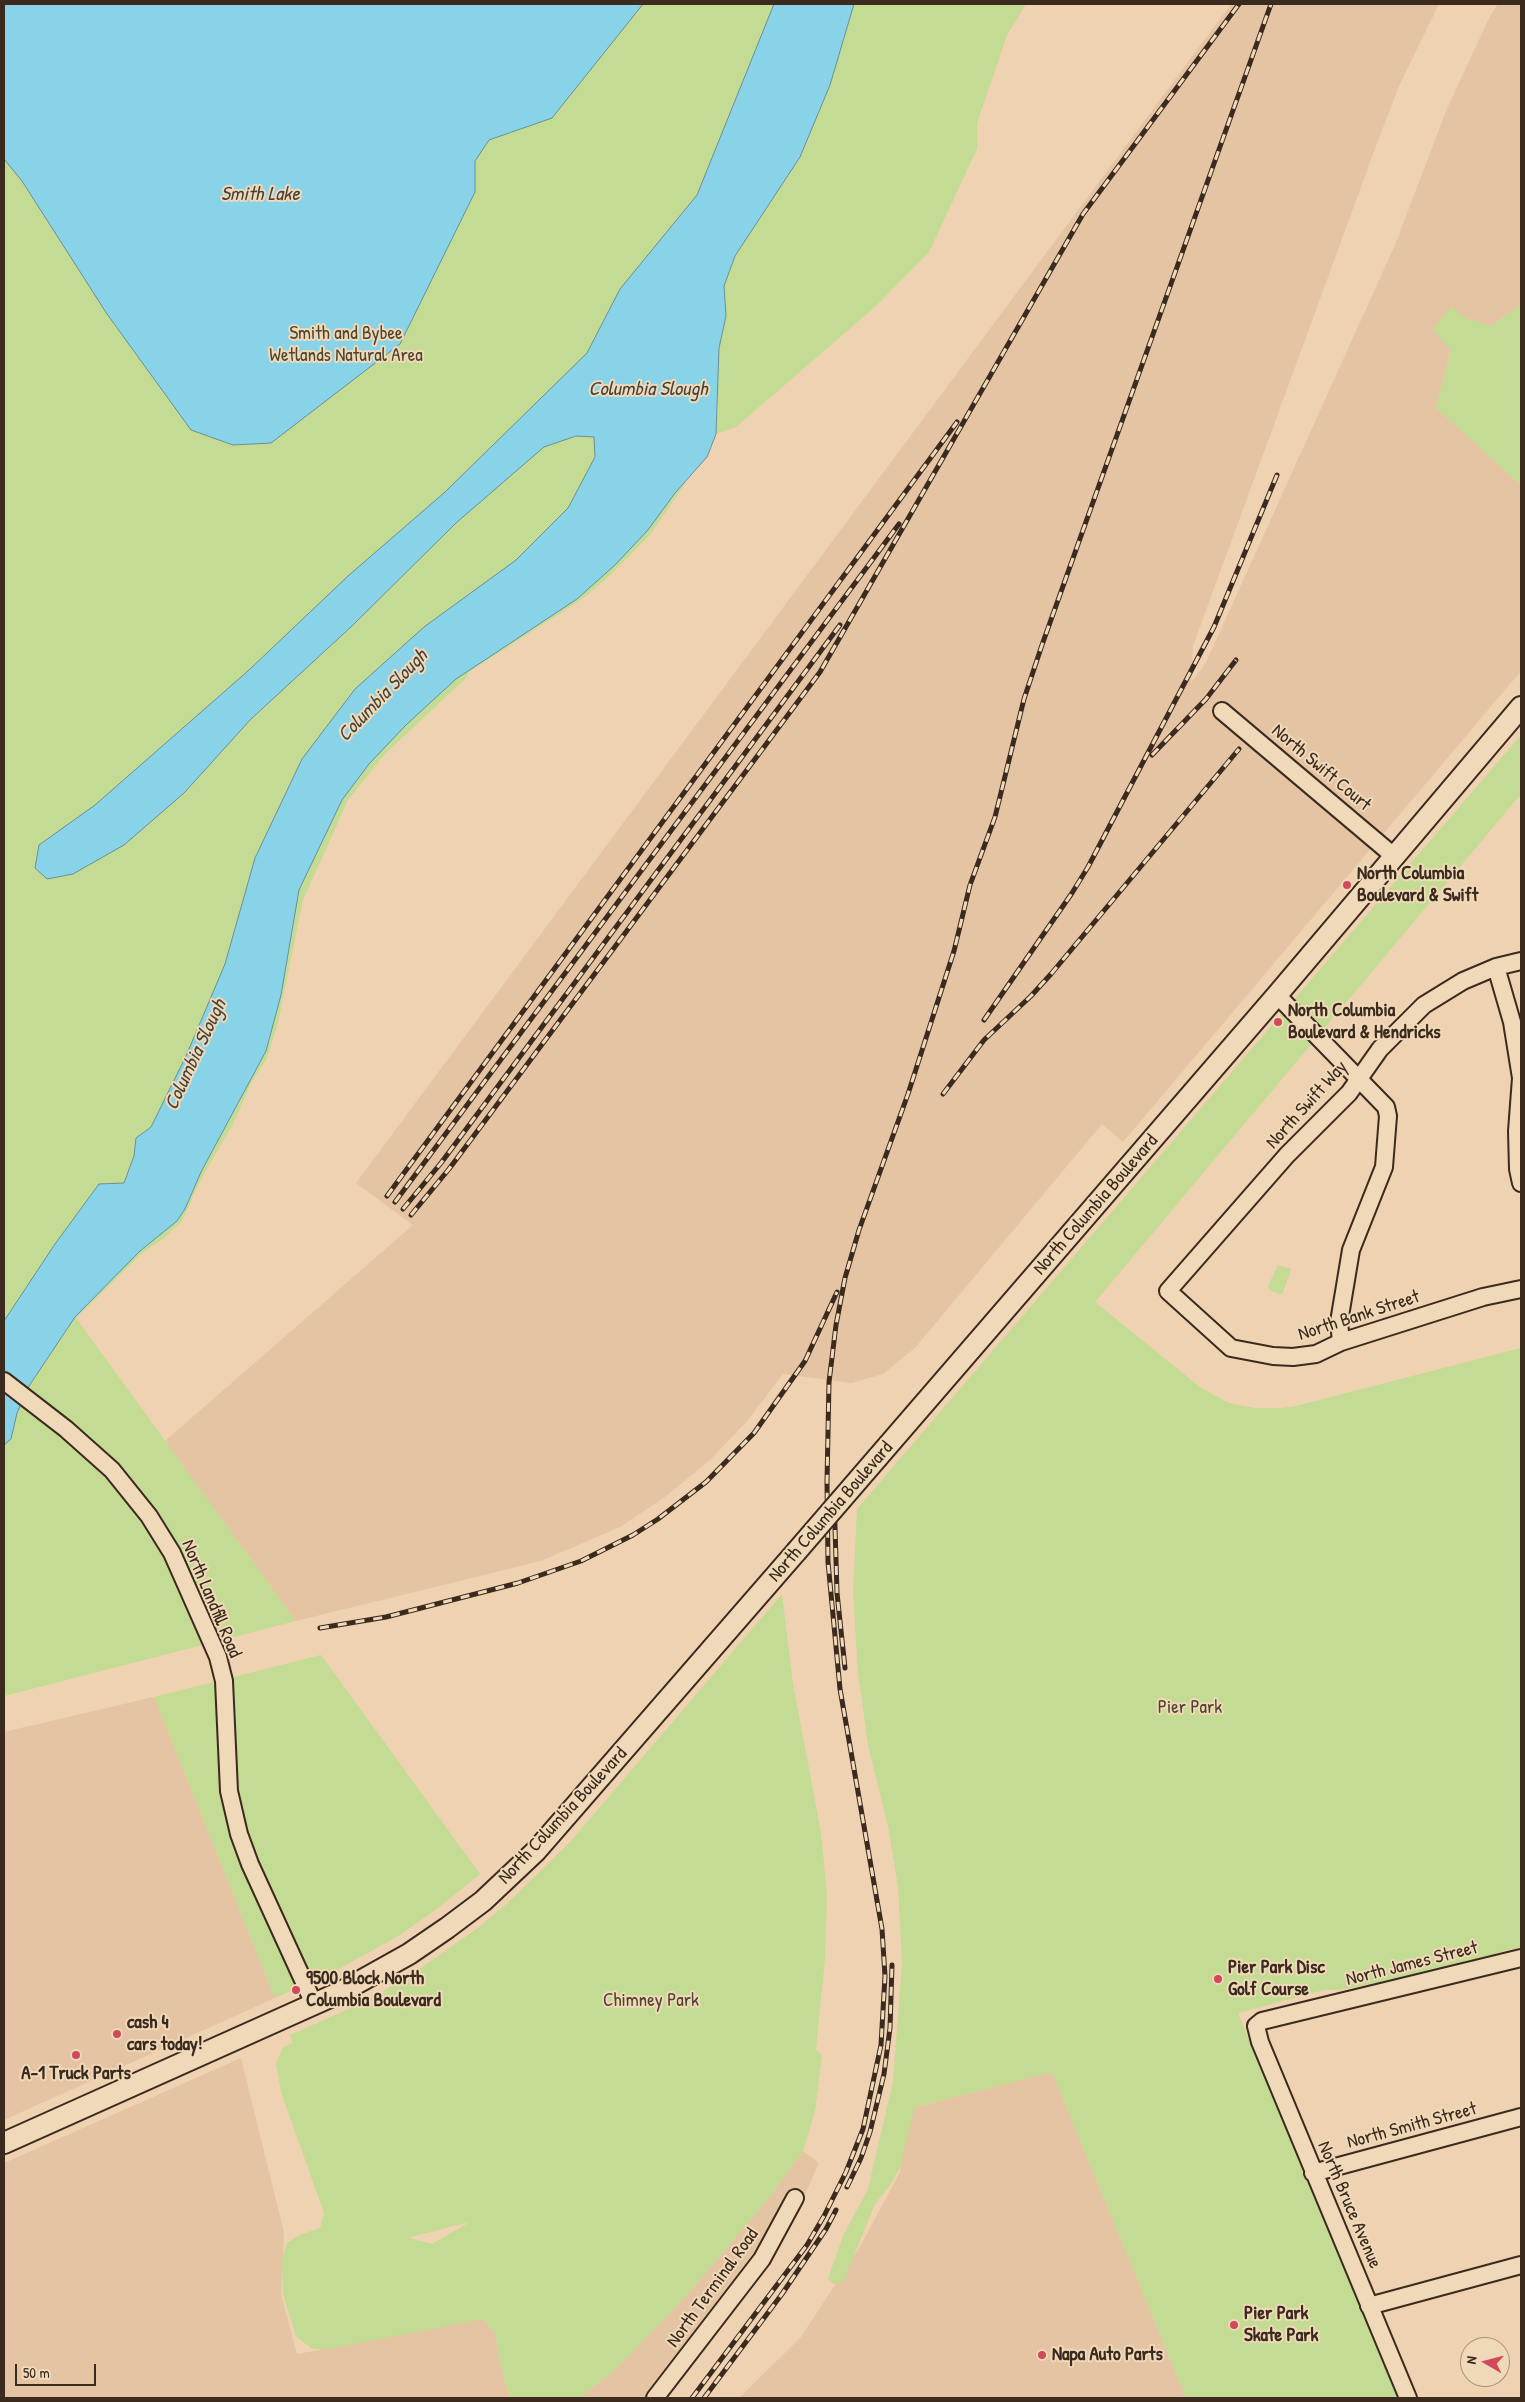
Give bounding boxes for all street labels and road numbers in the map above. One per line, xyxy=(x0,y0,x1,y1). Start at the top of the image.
street label: North Swift Court xyxy=(1267,720,1375,816)
street label: North Swift Way xyxy=(1262,1056,1352,1154)
street label: North Columbia Boulevard xyxy=(1029,1130,1163,1280)
street label: North Bank Street xyxy=(1296,1286,1422,1346)
street label: North Columbia Boulevard xyxy=(764,1437,898,1587)
street label: North Landfill Road xyxy=(176,1537,246,1661)
street label: North Columbia Boulevard xyxy=(494,1743,632,1889)
street label: North James Street xyxy=(1344,1937,1480,1991)
street label: North Smith Street xyxy=(1345,2098,1479,2154)
street label: North Bruce Avenue xyxy=(1312,2138,1386,2272)
street label: North Terminal Road xyxy=(662,2224,764,2352)

